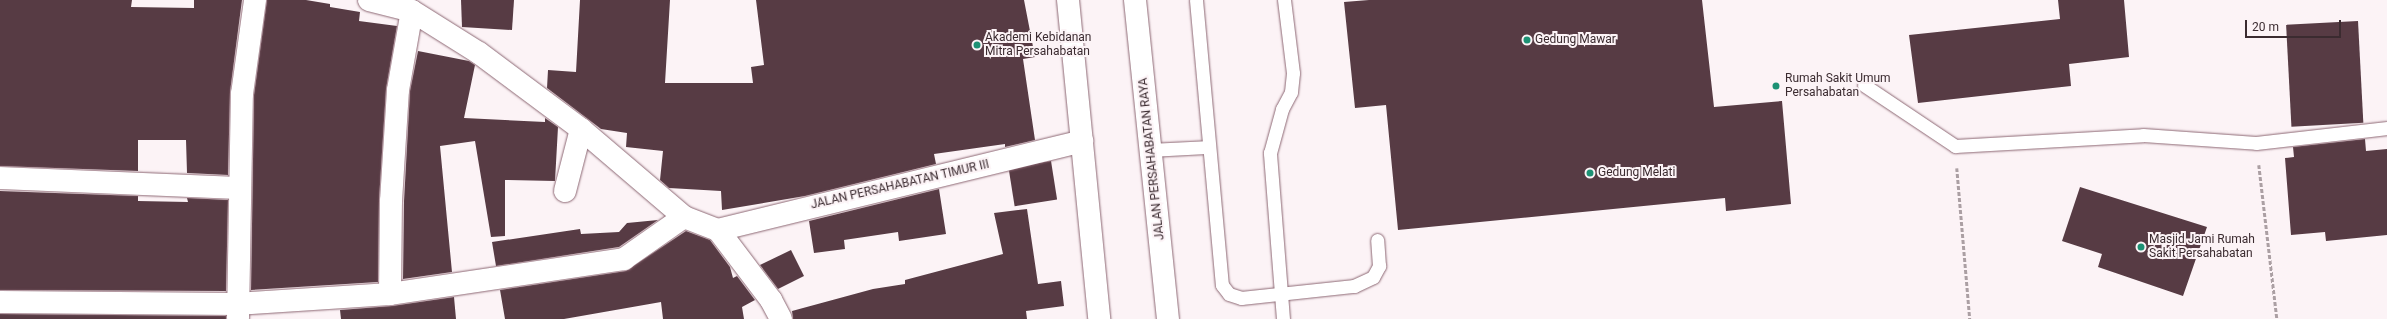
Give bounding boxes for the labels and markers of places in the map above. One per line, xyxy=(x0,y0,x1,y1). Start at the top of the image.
place label: Akademi Kebidanan Mitra Persahabatan xyxy=(985,31,1091,59)
place label: Gedung Mawar xyxy=(1535,33,1616,47)
marker: Gedung Mawar xyxy=(1522,35,1532,45)
marker: Akademi Kebidanan Mitra Persahabatan xyxy=(972,40,982,50)
place label: Rumah Sakit Umum Persahabatan xyxy=(1785,72,1891,100)
marker: Rumah Sakit Umum Persahabatan xyxy=(1770,80,1782,92)
place label: Gedung Melati xyxy=(1598,166,1675,180)
marker: Gedung Melati xyxy=(1585,168,1595,178)
place label: Masjid Jami Rumah Sakit Persahabatan xyxy=(2149,233,2255,261)
marker: Masjid Jami Rumah Sakit Persahabatan xyxy=(2136,242,2146,252)

